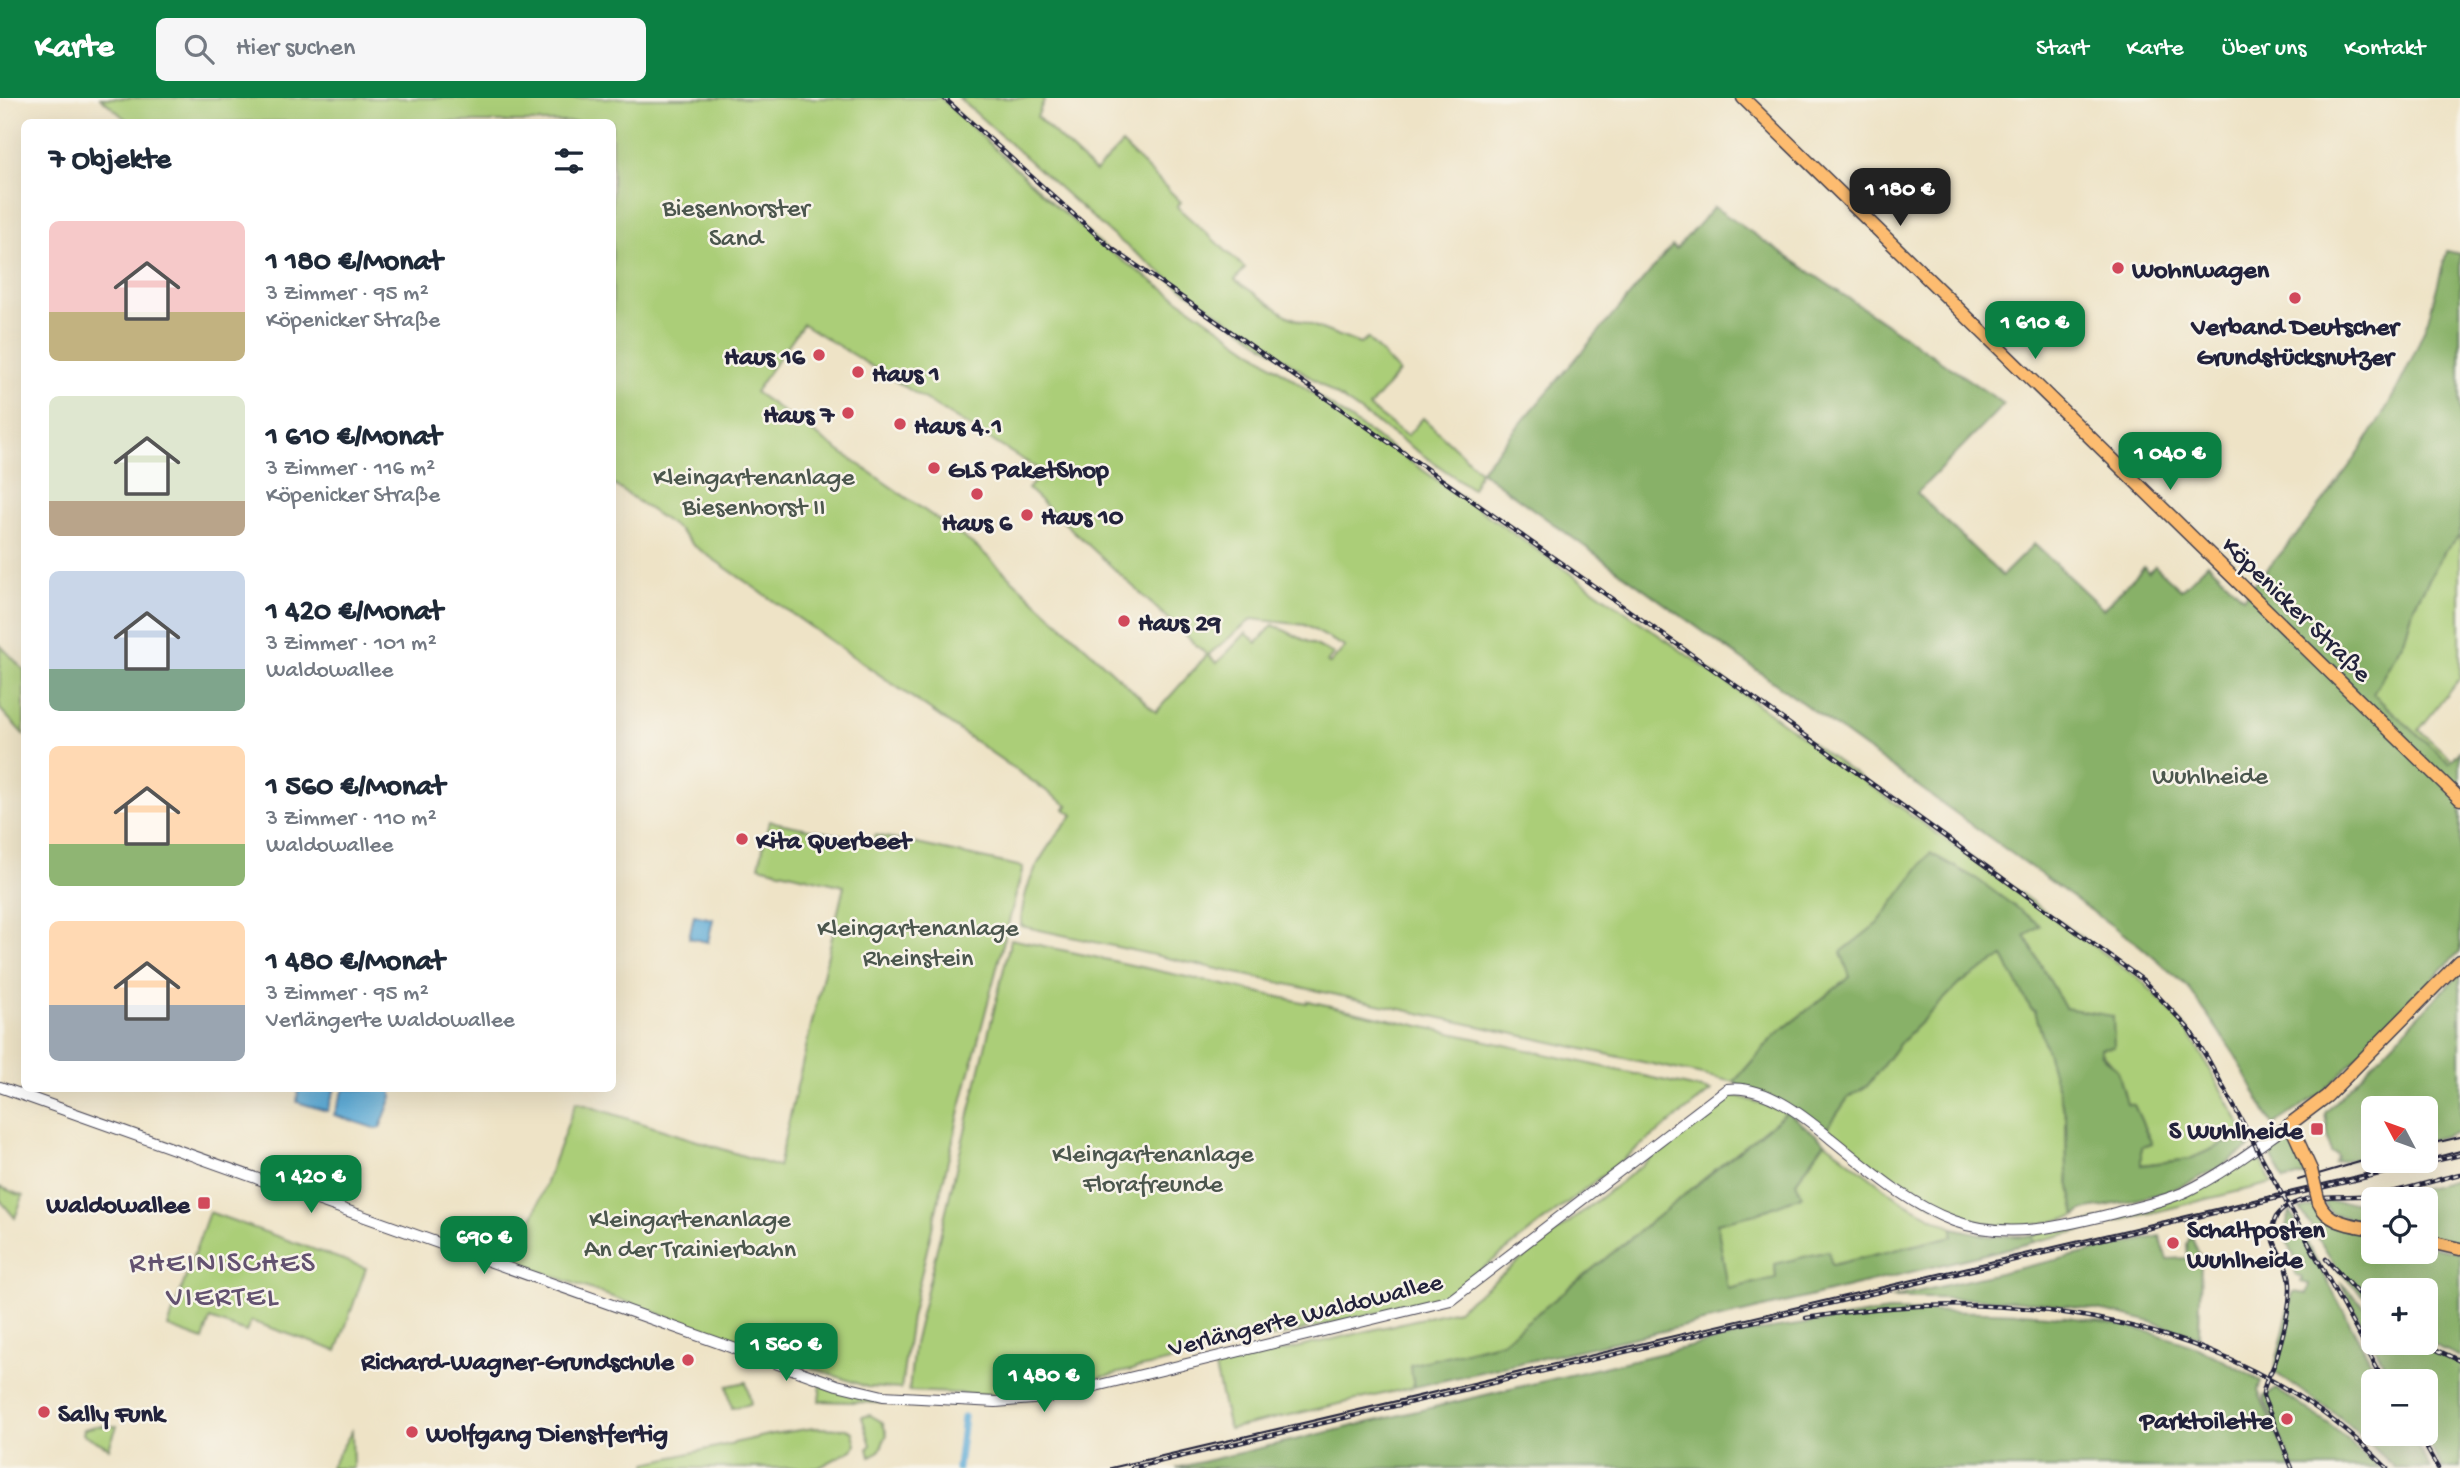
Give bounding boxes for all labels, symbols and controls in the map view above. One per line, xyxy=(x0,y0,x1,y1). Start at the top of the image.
search box xyxy=(156,18,646,81)
text: Karte xyxy=(35,30,114,68)
icon: search xyxy=(180,30,218,68)
text: Hier suchen xyxy=(236,34,355,65)
text: Start xyxy=(2036,35,2088,64)
text: Karte xyxy=(2126,35,2184,64)
text: Über uns xyxy=(2222,35,2306,64)
text: Kontakt xyxy=(2344,35,2425,64)
icon: filters xyxy=(550,142,588,180)
text: 7 Objekte xyxy=(49,144,171,179)
pin: 1 180 € xyxy=(1835,169,1965,228)
text: 1 180 € xyxy=(1866,177,1934,204)
park label: Biesenhorster Sand xyxy=(661,195,812,256)
text: 1 180 €/Monat xyxy=(266,246,443,281)
icon: home xyxy=(105,249,189,333)
place label: Wohnwagen xyxy=(2131,257,2270,288)
marker: Wohnwagen xyxy=(2110,260,2126,276)
text: 3 Zimmer · 95 m² xyxy=(266,281,429,308)
marker: Verband Deutscher Grundstücksnutzer xyxy=(2287,290,2303,306)
pin: 1 610 € xyxy=(1970,302,2100,361)
text: Köpenicker Straße xyxy=(266,308,440,335)
text: 1 610 € xyxy=(2001,310,2069,337)
place label: Verband Deutscher Grundstücksnutzer xyxy=(2190,314,2401,375)
place label: Haus 16 xyxy=(724,344,806,375)
marker: Haus 16 xyxy=(811,347,827,363)
place label: Haus 1 xyxy=(872,361,940,392)
marker: Haus 1 xyxy=(850,364,866,380)
place label: Haus 7 xyxy=(763,402,835,433)
marker: Haus 7 xyxy=(840,405,856,421)
place label: Haus 4.1 xyxy=(914,413,1002,444)
marker: Haus 4.1 xyxy=(892,416,908,432)
text: 1 610 €/Monat xyxy=(266,421,441,456)
icon: home xyxy=(105,424,189,508)
pin: 1 040 € xyxy=(2105,432,2235,492)
text: 1 040 € xyxy=(2135,441,2205,468)
text: 3 Zimmer · 116 m² xyxy=(266,456,435,483)
place label: GLS PaketShop xyxy=(948,457,1109,488)
marker: GLS PaketShop xyxy=(926,460,942,476)
park label: Kleingartenanlage Biesenhorst II xyxy=(653,464,855,525)
text: Köpenicker Straße xyxy=(266,483,440,510)
marker: Haus 6 xyxy=(969,486,985,502)
place label: Haus 10 xyxy=(1041,504,1124,535)
marker: Haus 10 xyxy=(1019,507,1035,523)
place label: Haus 6 xyxy=(942,510,1013,541)
street label: Köpenicker Straße xyxy=(2213,532,2377,691)
text: 1 420 €/Monat xyxy=(266,596,443,631)
icon: home xyxy=(105,599,189,683)
place label: Haus 29 xyxy=(1138,610,1221,641)
marker: Haus 29 xyxy=(1116,613,1132,629)
text: 3 Zimmer · 101 m² xyxy=(266,631,437,658)
text: Waldowallee xyxy=(266,658,393,685)
park label: Wuhlheide xyxy=(2152,763,2268,794)
text: 1 560 €/Monat xyxy=(266,771,445,806)
icon: home xyxy=(105,774,189,858)
text: 3 Zimmer · 110 m² xyxy=(266,806,437,833)
place label: Kita Querbeet xyxy=(755,828,913,859)
marker: Kita Querbeet xyxy=(734,831,750,847)
text: Waldowallee xyxy=(266,833,393,860)
park label: Kleingartenanlage Rheinstein xyxy=(817,915,1019,976)
text: 1 480 €/Monat xyxy=(266,946,445,981)
icon: home xyxy=(105,949,189,1033)
text: 3 Zimmer · 95 m² xyxy=(266,981,429,1008)
text: Verlängerte Waldowallee xyxy=(266,1008,515,1035)
north arrow xyxy=(2361,1096,2438,1172)
map controls xyxy=(2361,1096,2438,1446)
place label: S Wuhlheide xyxy=(2169,1118,2305,1149)
marker: S Wuhlheide xyxy=(2309,1121,2325,1137)
park label: Kleingartenanlage Florafreunde xyxy=(1052,1141,1254,1202)
pin: 1 420 € xyxy=(246,1156,376,1215)
text: 1 420 € xyxy=(276,1164,346,1191)
button: locate xyxy=(2361,1187,2438,1264)
place label: Waldowallee xyxy=(45,1192,192,1223)
marker: Waldowallee xyxy=(196,1195,212,1211)
park label: Kleingartenanlage An der Trainierbahn xyxy=(584,1206,797,1267)
pin: 690 € xyxy=(435,1216,533,1276)
place label: Schaltposten Wuhlheide xyxy=(2186,1217,2326,1278)
text: 690 € xyxy=(456,1225,512,1252)
marker: Schaltposten Wuhlheide xyxy=(2165,1235,2181,1251)
district label: RHEINISCHES VIERTEL xyxy=(129,1248,317,1317)
street label: Verlängerte Waldowallee xyxy=(1165,1268,1447,1367)
button: + xyxy=(2361,1278,2438,1355)
pin: 1 560 € xyxy=(721,1324,851,1383)
text: 1 560 € xyxy=(751,1332,821,1359)
place label: Richard-Wagner-Grundschule xyxy=(360,1349,676,1380)
marker: Richard-Wagner-Grundschule xyxy=(680,1352,696,1368)
pin: 1 480 € xyxy=(979,1354,1109,1414)
text: 1 480 € xyxy=(1009,1363,1079,1390)
button: − xyxy=(2361,1369,2438,1446)
place label: Sally Funk xyxy=(58,1401,168,1432)
marker: Sally Funk xyxy=(36,1404,52,1420)
place label: Parktoilette xyxy=(2138,1408,2275,1439)
marker: Parktoilette xyxy=(2279,1411,2295,1427)
place label: Wolfgang Dienstfertig xyxy=(425,1421,668,1452)
marker: Wolfgang Dienstfertig xyxy=(404,1424,420,1440)

